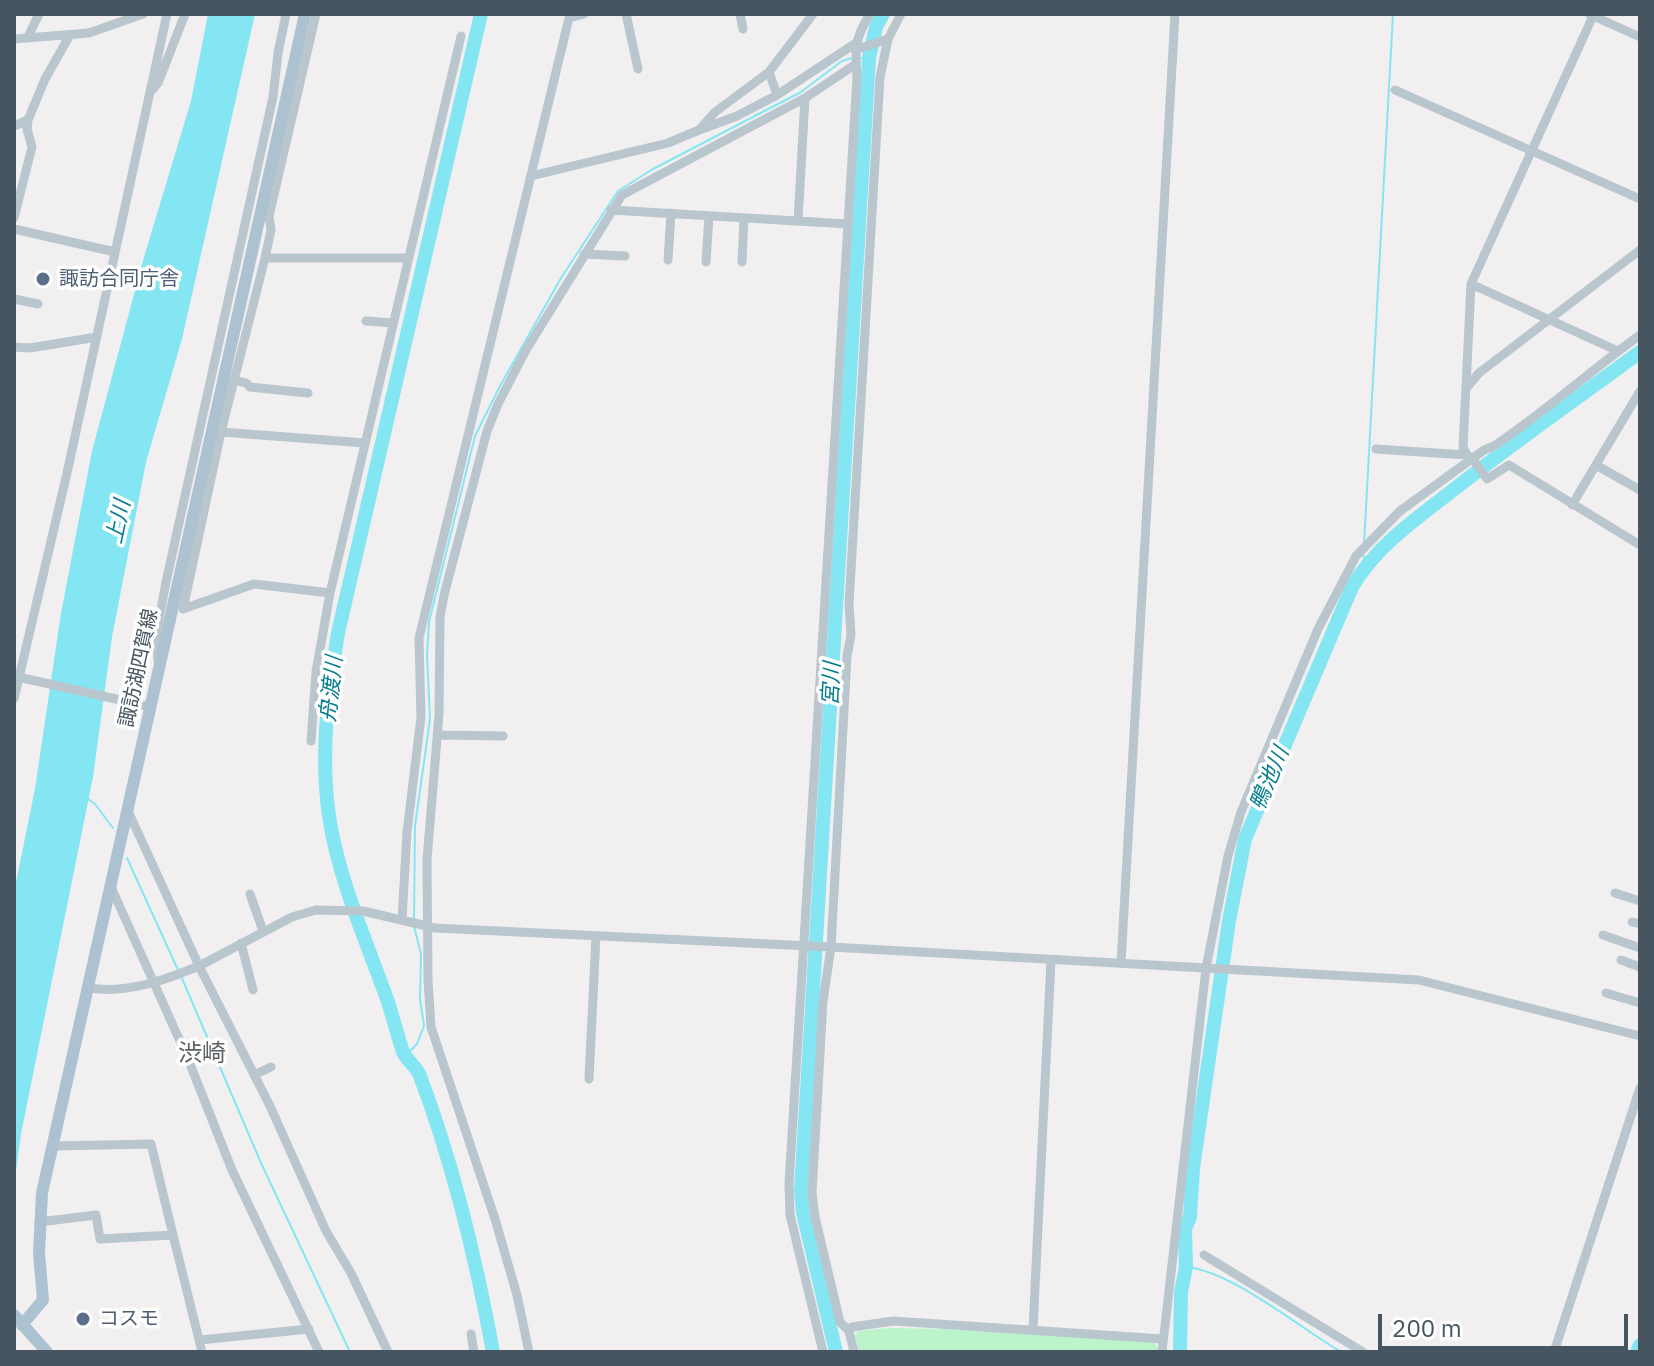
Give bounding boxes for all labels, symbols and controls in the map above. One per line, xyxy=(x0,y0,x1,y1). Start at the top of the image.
place label: 諏訪合同庁舎 xyxy=(59,267,179,291)
marker: 諏訪合同庁舎 xyxy=(34,270,52,288)
water label: 上川 xyxy=(102,498,136,546)
street label: 諏訪湖四賀線 xyxy=(115,607,163,729)
water label: 舟渡川 xyxy=(315,655,349,723)
water label: 宮川 xyxy=(818,661,846,707)
water label: 鴨池川 xyxy=(1245,743,1295,815)
district label: 渋崎 xyxy=(178,1040,226,1068)
scale bar xyxy=(1382,1298,1632,1348)
place label: コスモ xyxy=(99,1307,159,1331)
marker: コスモ xyxy=(74,1310,92,1328)
text: 200 m xyxy=(1392,1312,1462,1344)

